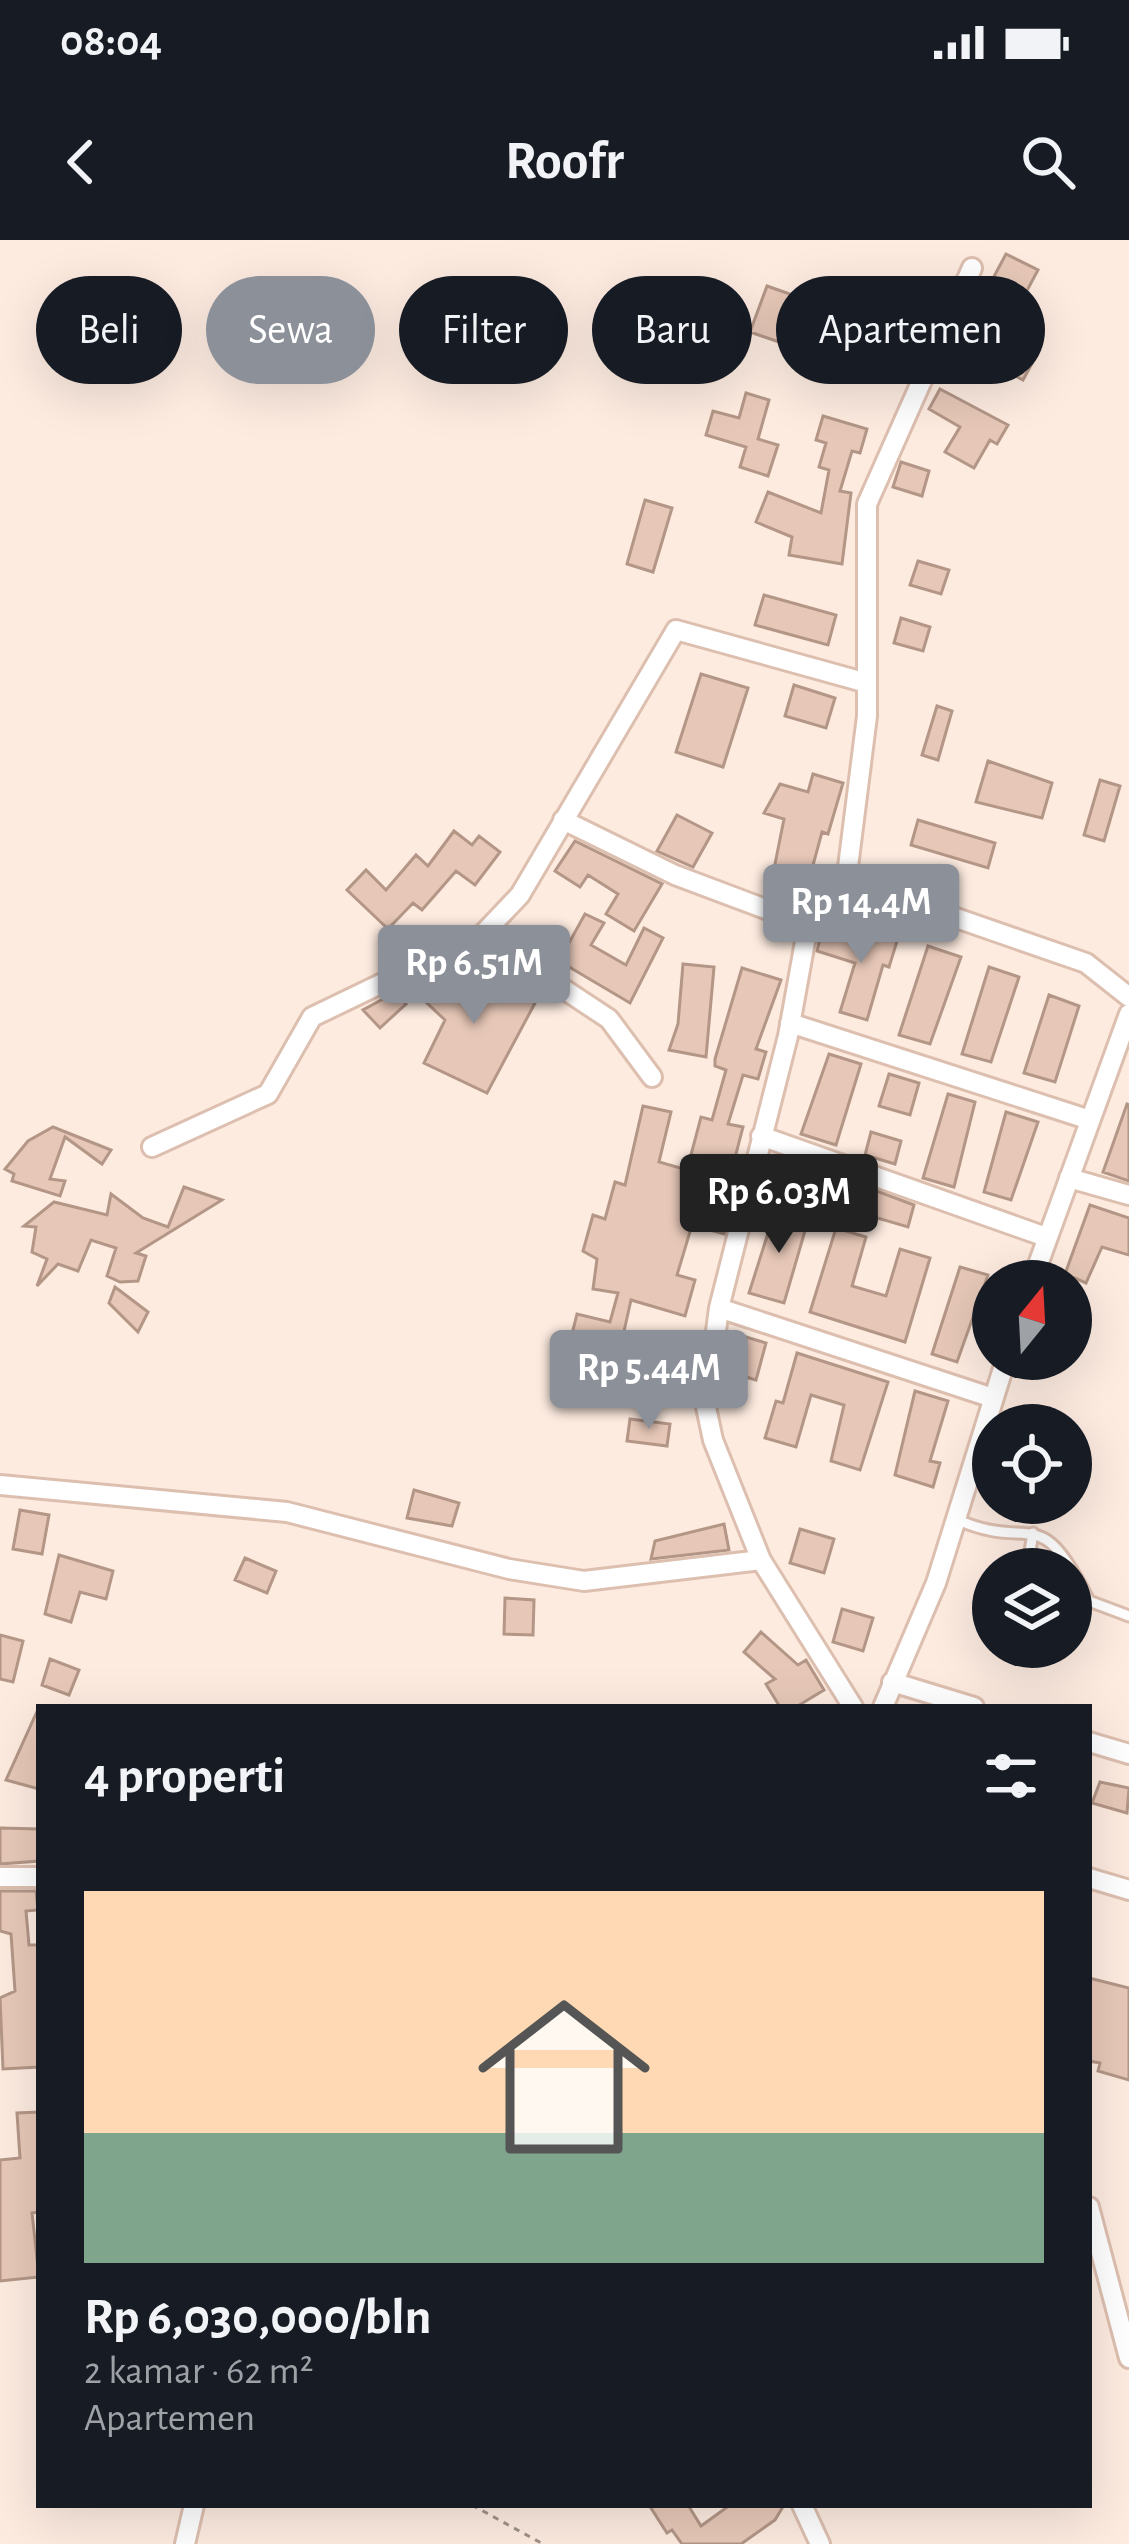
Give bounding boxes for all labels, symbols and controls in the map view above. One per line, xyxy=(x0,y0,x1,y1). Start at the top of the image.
text: 08:04 xyxy=(60,19,162,64)
icon: back xyxy=(48,129,114,195)
icon: search xyxy=(1015,129,1081,195)
text: Roofr xyxy=(505,135,624,189)
chip: Beli xyxy=(36,276,182,384)
chip: Sewa xyxy=(206,276,375,384)
chip: Filter xyxy=(399,276,568,384)
chip: Baru xyxy=(592,276,752,384)
chip: Apartemen xyxy=(776,276,1045,384)
pin: Rp 14.4M xyxy=(737,864,985,966)
text: Rp 14.4M xyxy=(790,883,932,922)
pin: Rp 6.51M xyxy=(350,925,598,1027)
text: Rp 6.51M xyxy=(405,944,543,983)
pin: Rp 6.03M xyxy=(655,1154,903,1256)
text: Rp 6.03M xyxy=(707,1173,851,1212)
north arrow xyxy=(972,1260,1092,1380)
map controls xyxy=(972,1260,1092,1668)
pin: Rp 5.44M xyxy=(525,1330,773,1432)
text: Rp 5.44M xyxy=(577,1349,721,1388)
button: locate xyxy=(972,1404,1092,1524)
button: layers xyxy=(972,1548,1092,1668)
icon: filters xyxy=(978,1743,1044,1809)
text: 4 properti xyxy=(84,1751,285,1802)
icon: home xyxy=(456,1969,672,2185)
text: Rp 6,030,000/bln xyxy=(84,2292,432,2343)
text: 2 kamar · 62 m² xyxy=(84,2352,313,2391)
text: Apartemen xyxy=(84,2399,255,2438)

